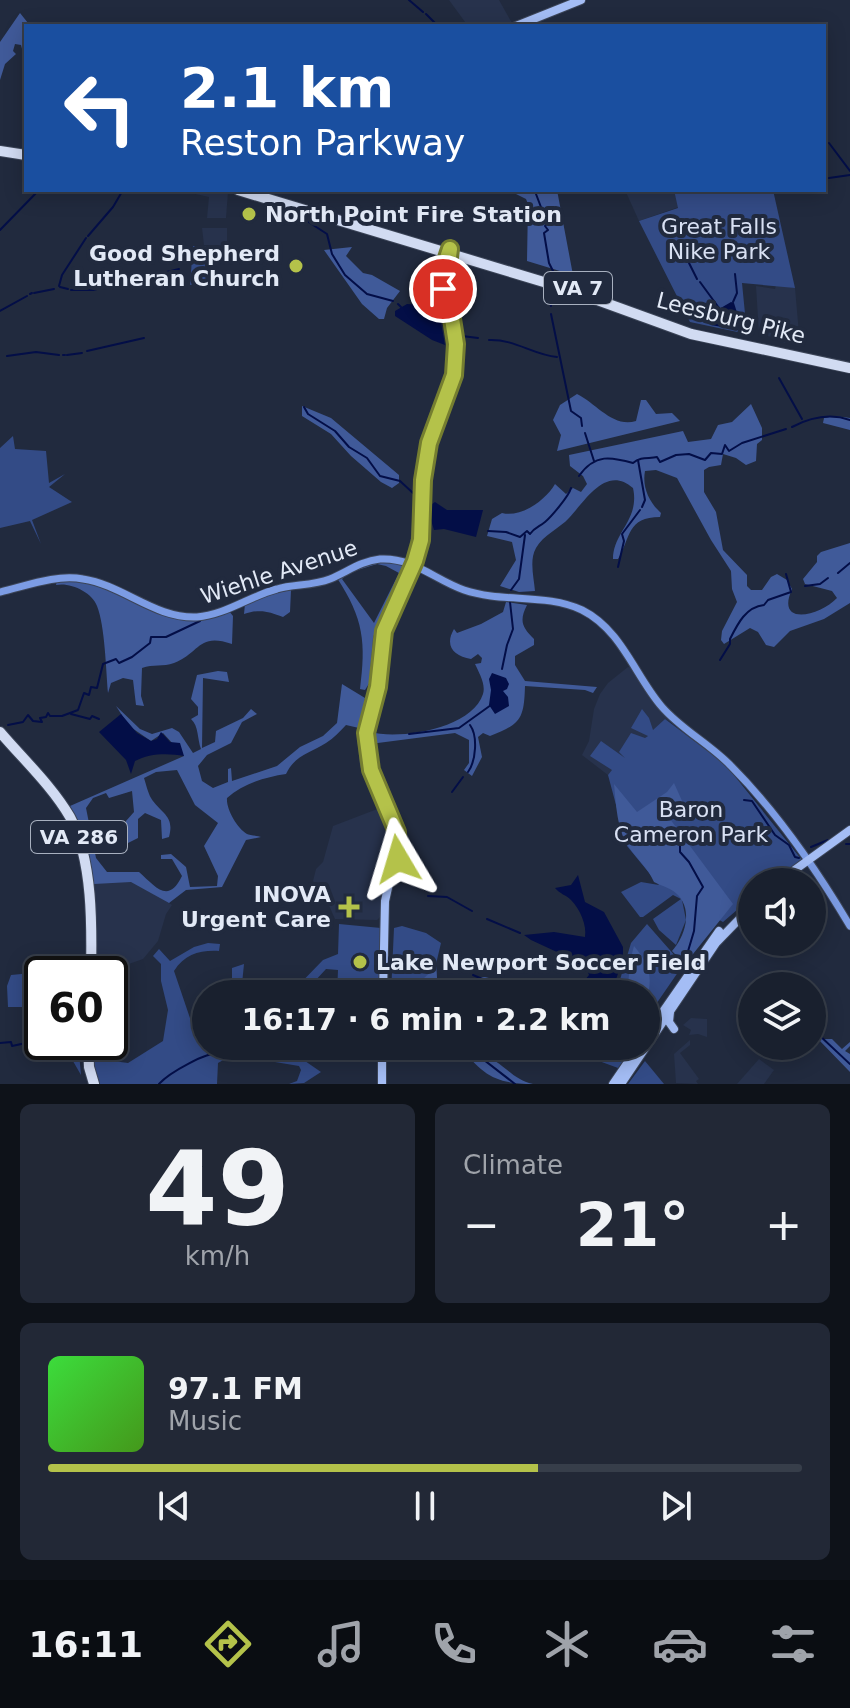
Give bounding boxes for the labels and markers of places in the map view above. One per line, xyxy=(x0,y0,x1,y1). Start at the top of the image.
place label: North Point Fire Station xyxy=(265,202,562,227)
marker: North Point Fire Station xyxy=(240,205,258,223)
place label: Good Shepherd Lutheran Church xyxy=(73,241,280,291)
pin xyxy=(409,255,477,323)
marker: Good Shepherd Lutheran Church xyxy=(287,257,305,275)
place label: INOVA Urgent Care xyxy=(181,882,331,932)
marker: INOVA Urgent Care xyxy=(338,896,360,918)
place label: Lake Newport Soccer Field xyxy=(376,950,706,975)
marker: Lake Newport Soccer Field xyxy=(351,953,369,971)

